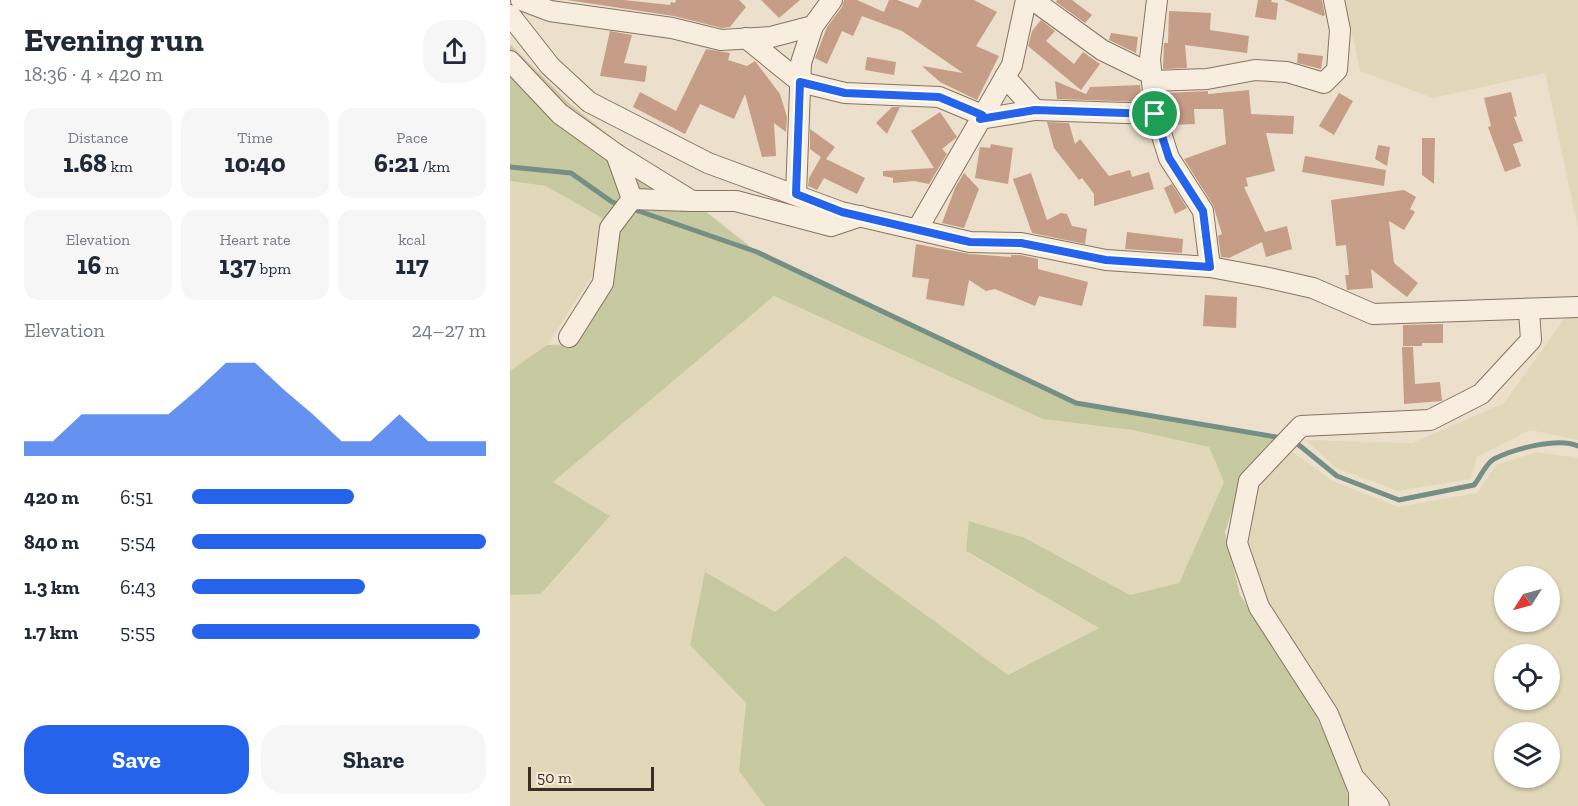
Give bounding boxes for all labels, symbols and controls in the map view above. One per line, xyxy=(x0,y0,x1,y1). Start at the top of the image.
text: Evening run xyxy=(24,20,204,59)
button: share xyxy=(423,20,486,83)
text: 18:36 · 4 × 420 m xyxy=(24,62,163,86)
pin xyxy=(1129,88,1180,139)
icon: arrive xyxy=(1138,97,1171,130)
text: Distance xyxy=(68,128,128,147)
text: Time xyxy=(237,128,273,147)
text: Pace xyxy=(396,128,428,147)
text: 1.68 xyxy=(63,147,107,179)
text: 10:40 xyxy=(224,147,286,179)
text: 6:21 xyxy=(374,147,419,179)
text: km xyxy=(107,157,133,176)
text: /km xyxy=(419,157,450,176)
text: Elevation xyxy=(66,230,130,249)
text: Heart rate xyxy=(219,230,291,249)
text: kcal xyxy=(398,230,426,249)
text: 16 xyxy=(77,249,102,281)
text: 137 xyxy=(219,249,256,281)
text: 117 xyxy=(395,249,429,281)
text: m xyxy=(102,259,119,278)
text: bpm xyxy=(256,259,291,278)
text: Elevation xyxy=(24,318,105,342)
text: 24–27 m xyxy=(411,318,486,342)
text: 420 m xyxy=(24,485,79,509)
text: 6:51 xyxy=(120,485,153,509)
text: 840 m xyxy=(24,530,79,554)
text: 5:54 xyxy=(120,530,156,554)
north arrow xyxy=(1494,566,1560,632)
map controls xyxy=(1494,566,1560,788)
text: 1.3 km xyxy=(24,575,80,599)
text: 6:43 xyxy=(120,575,156,599)
text: 1.7 km xyxy=(24,620,78,644)
text: 5:55 xyxy=(120,620,155,644)
button: locate xyxy=(1494,644,1560,710)
button: layers xyxy=(1494,722,1560,788)
button: Save xyxy=(24,725,249,794)
button: Share xyxy=(261,725,486,794)
scale bar xyxy=(528,764,654,792)
text: 50 m xyxy=(537,768,572,787)

